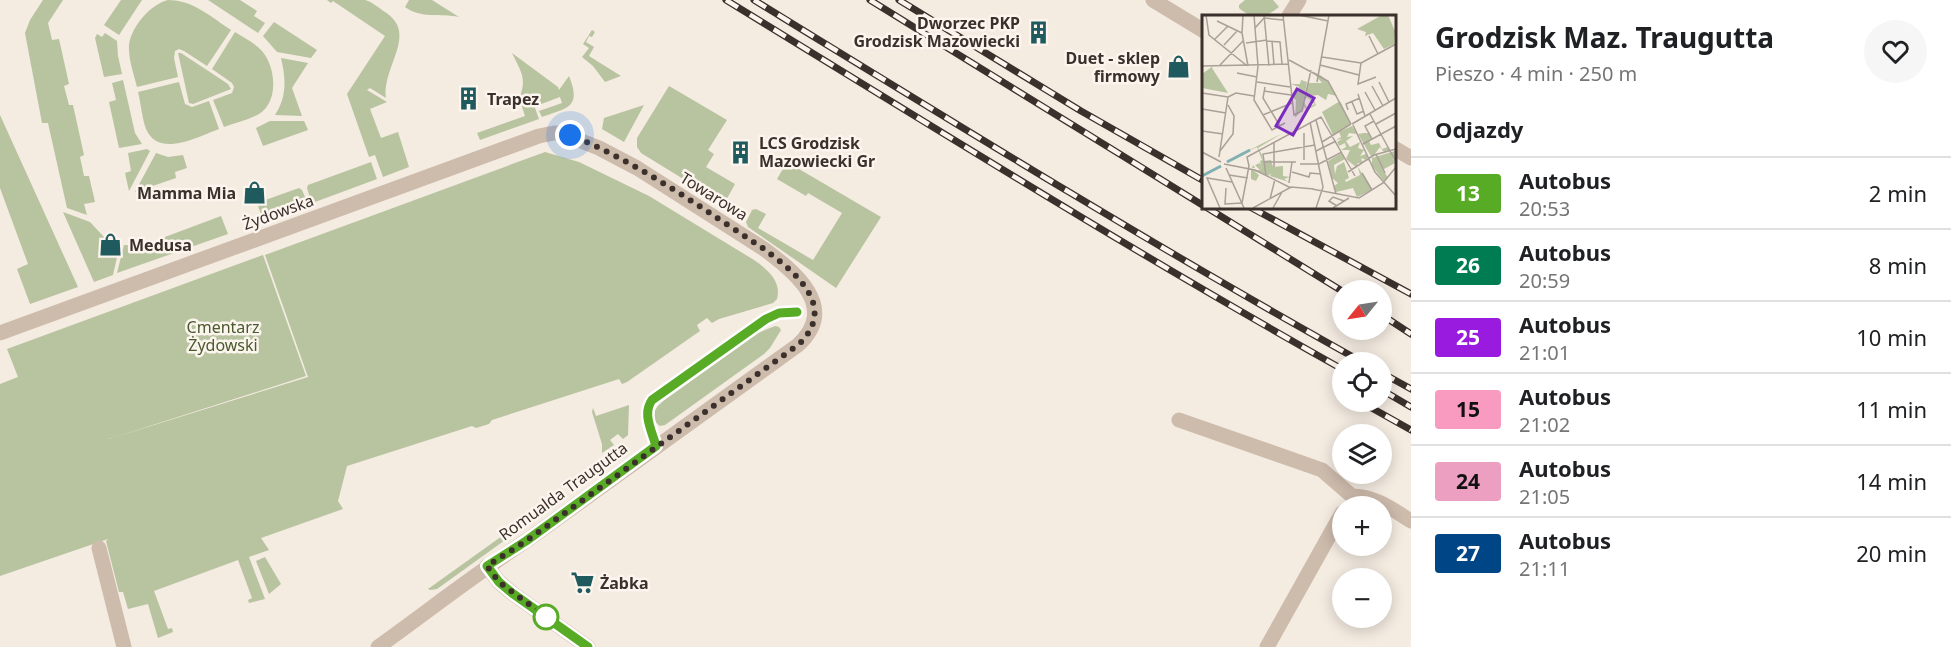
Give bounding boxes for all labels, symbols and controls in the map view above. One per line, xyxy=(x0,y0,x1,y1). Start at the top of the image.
place label: Dworzec PKP Grodzisk Mazowiecki xyxy=(853,12,1020,52)
inset map xyxy=(1202,15,1396,208)
text: Grodzisk Maz. Traugutta xyxy=(1435,18,1774,56)
building icon: Dworzec PKP Grodzisk Mazowiecki xyxy=(1025,19,1051,45)
button: heart xyxy=(1864,20,1927,83)
place label: Duet - sklep firmowy xyxy=(1066,47,1161,87)
shop icon: Duet - sklep firmowy xyxy=(1165,54,1191,80)
text: Pieszo · 4 min · 250 m xyxy=(1435,60,1637,87)
building icon: Trapez xyxy=(456,86,482,112)
place label: Trapez xyxy=(487,88,539,110)
text: Odjazdy xyxy=(1435,114,1523,144)
your location xyxy=(555,120,585,150)
place label: LCS Grodzisk Mazowiecki Gr xyxy=(759,132,875,172)
building icon: LCS Grodzisk Mazowiecki Gr xyxy=(728,139,754,165)
text: Autobus xyxy=(1519,165,1611,195)
street label: Towarowa xyxy=(676,167,752,225)
text: 2 min xyxy=(1869,178,1927,208)
text: 13 xyxy=(1456,179,1480,207)
shop icon: Mamma Mia xyxy=(241,180,267,206)
place label: Mamma Mia xyxy=(137,182,236,204)
street label: Żydowska xyxy=(239,189,317,235)
text: 20:53 xyxy=(1519,195,1570,222)
shop icon: Medusa xyxy=(98,232,124,258)
place label: Medusa xyxy=(129,234,192,256)
text: Autobus xyxy=(1519,237,1611,267)
text: 8 min xyxy=(1869,250,1927,280)
text: 26 xyxy=(1456,251,1480,279)
text: 20:59 xyxy=(1519,267,1570,294)
north arrow xyxy=(1332,280,1392,340)
map controls xyxy=(1332,280,1392,628)
text: Autobus xyxy=(1519,309,1611,339)
park label: Cmentarz Żydowski xyxy=(187,316,259,356)
text: 10 min xyxy=(1856,322,1927,352)
text: 25 xyxy=(1456,323,1480,351)
text: 21:01 xyxy=(1519,339,1570,366)
button: locate xyxy=(1332,352,1392,412)
text: Autobus xyxy=(1519,381,1611,411)
text: 11 min xyxy=(1856,394,1927,424)
text: 15 xyxy=(1456,395,1480,423)
text: 21:02 xyxy=(1519,411,1570,438)
button: layers xyxy=(1332,424,1392,484)
street label: Romualda Traugutta xyxy=(494,437,632,545)
text: Autobus xyxy=(1519,453,1611,483)
text: 14 min xyxy=(1856,466,1927,496)
text: 24 xyxy=(1456,467,1480,495)
text: 21:05 xyxy=(1519,483,1570,510)
button: + xyxy=(1332,496,1392,556)
text: Autobus xyxy=(1519,525,1611,555)
text: 20 min xyxy=(1856,538,1927,568)
text: 27 xyxy=(1456,539,1480,567)
text: 21:11 xyxy=(1519,555,1570,582)
button: − xyxy=(1332,568,1392,628)
supermarket icon: Żabka xyxy=(569,570,595,596)
place label: Żabka xyxy=(600,572,648,594)
unlabelled marker xyxy=(533,604,559,630)

